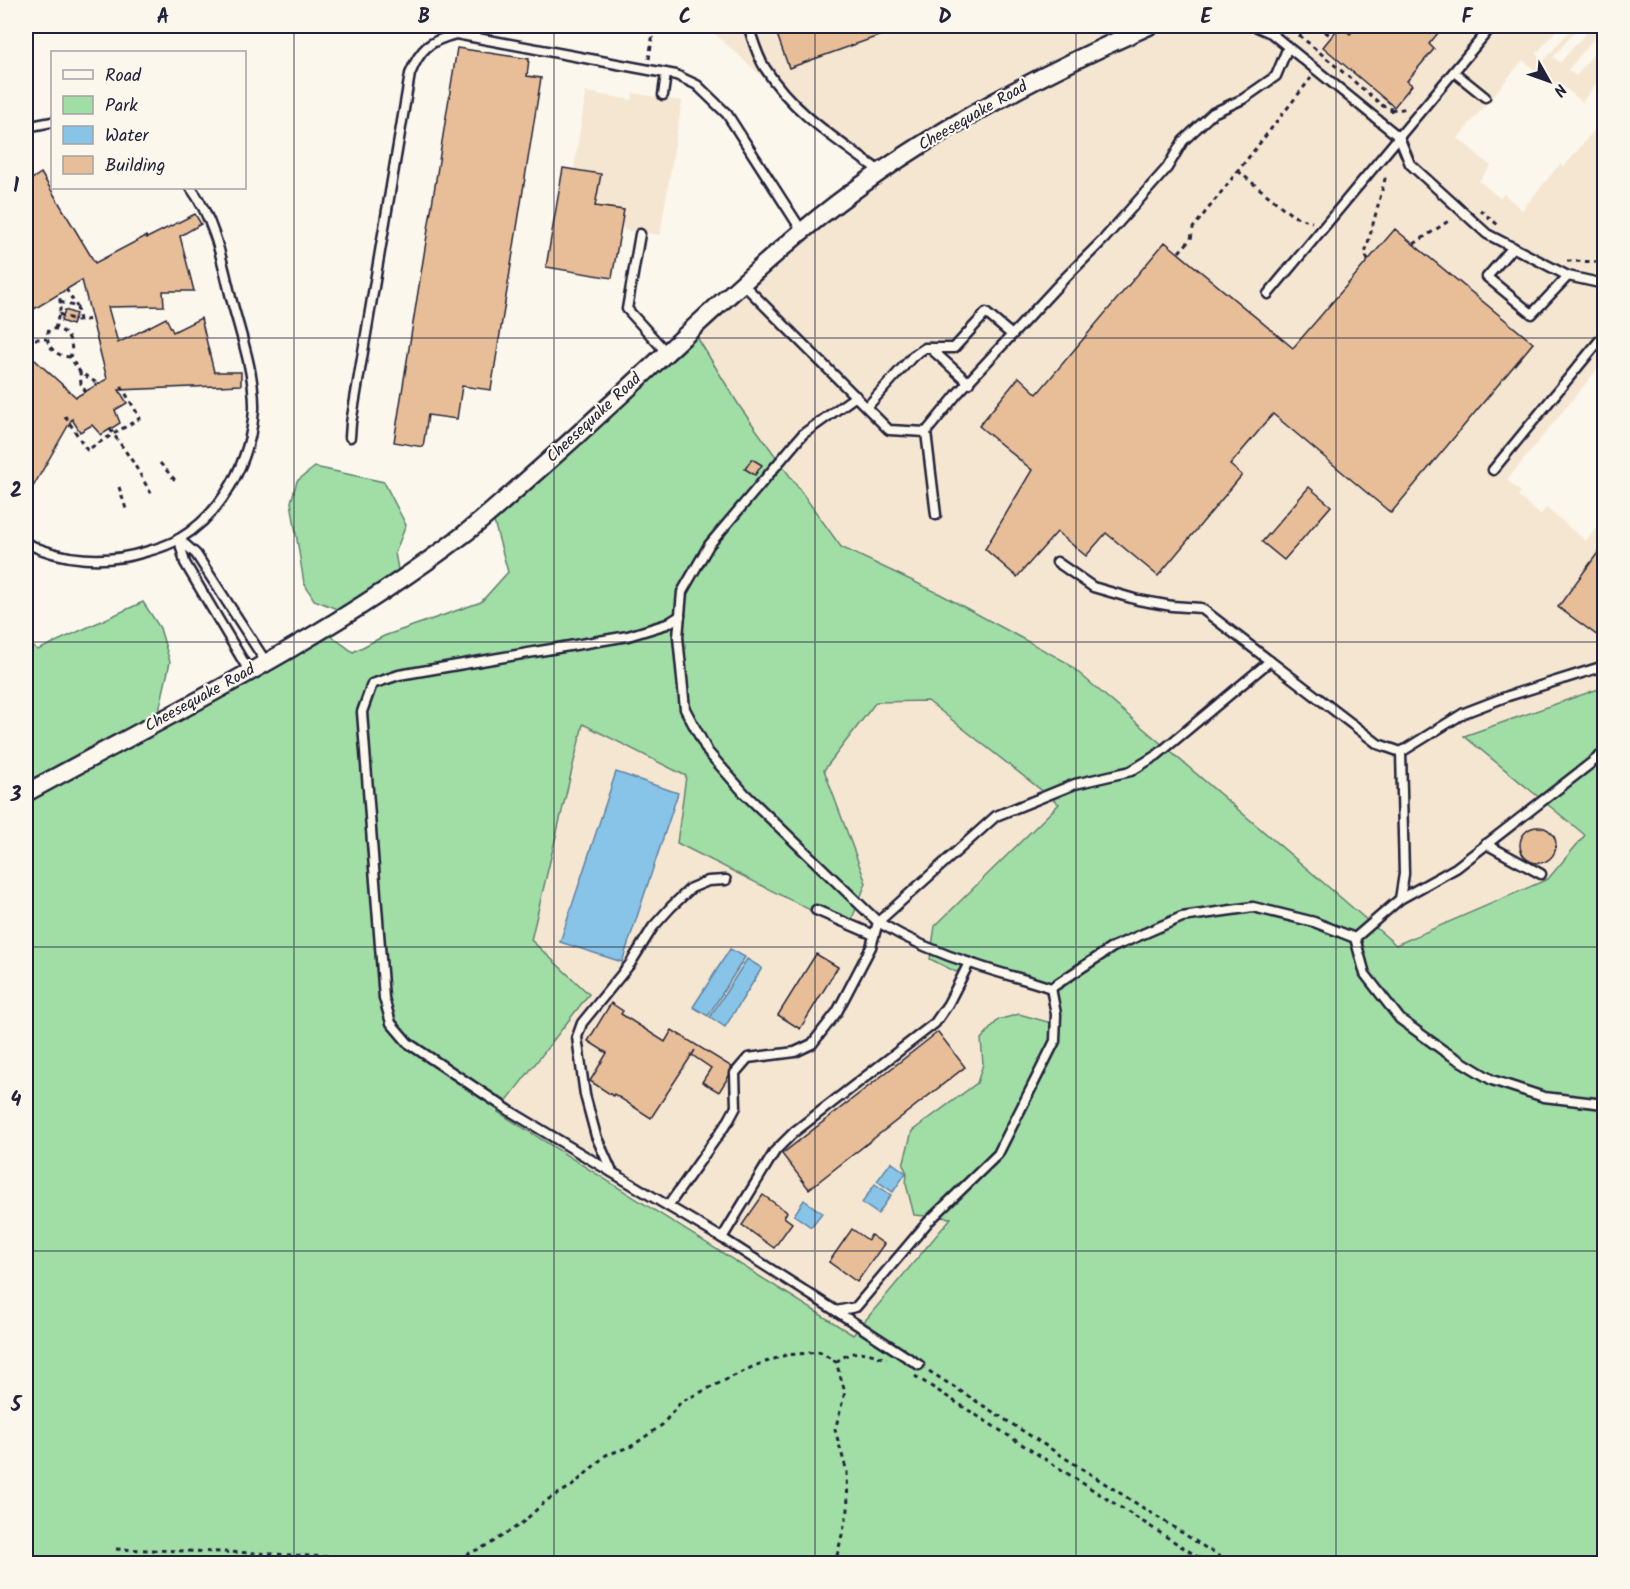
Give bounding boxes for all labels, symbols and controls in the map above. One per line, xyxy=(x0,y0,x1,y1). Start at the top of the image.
text: A xyxy=(157,2,169,34)
text: B xyxy=(418,2,430,34)
text: C xyxy=(679,2,691,34)
text: D xyxy=(938,2,952,34)
text: E xyxy=(1200,2,1212,34)
text: F xyxy=(1462,2,1474,34)
legend xyxy=(51,51,246,189)
north arrow xyxy=(1519,51,1579,111)
text: Road xyxy=(105,62,142,91)
street label: Cheesequake Road xyxy=(914,74,1033,157)
text: N xyxy=(1547,78,1572,102)
text: Park xyxy=(105,92,138,121)
text: Water xyxy=(105,122,150,151)
text: Building xyxy=(105,152,165,181)
text: 1 xyxy=(13,171,19,203)
street label: Cheesequake Road xyxy=(541,366,648,469)
text: 2 xyxy=(10,476,22,508)
street label: Cheesequake Road xyxy=(140,657,261,739)
text: 3 xyxy=(10,780,22,812)
text: 4 xyxy=(11,1085,22,1117)
text: 5 xyxy=(10,1390,23,1422)

